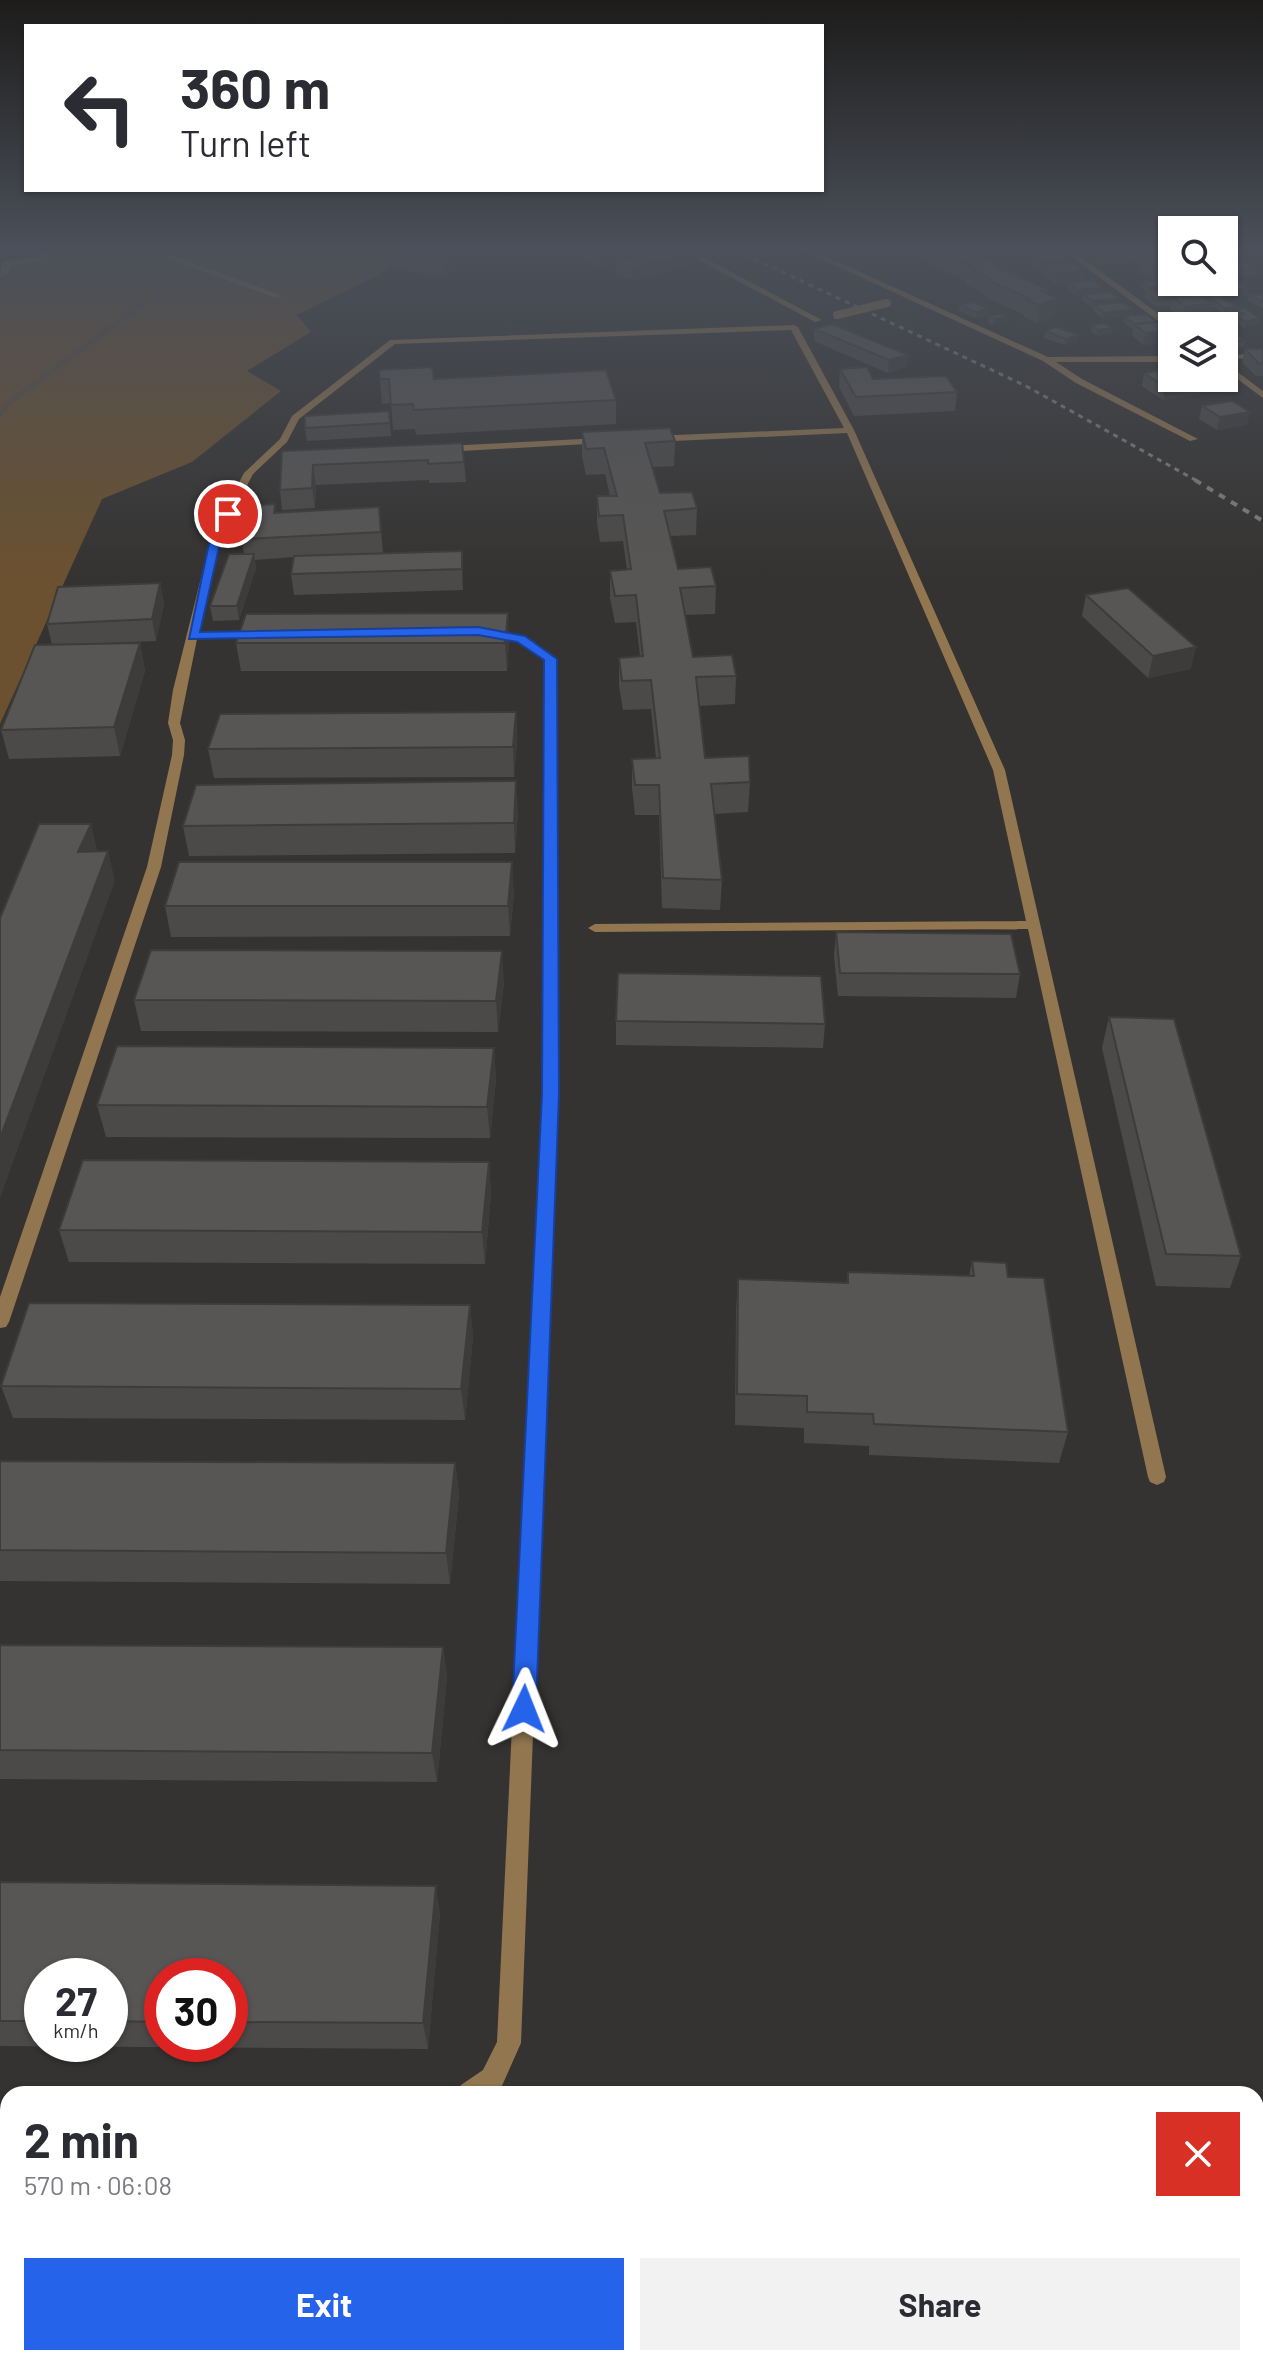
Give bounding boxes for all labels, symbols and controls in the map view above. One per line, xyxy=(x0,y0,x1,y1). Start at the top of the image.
text: 360 m xyxy=(180,53,330,120)
icon: left xyxy=(48,56,152,160)
text: Turn left xyxy=(180,121,311,164)
map controls xyxy=(1158,216,1238,392)
button: search xyxy=(1158,216,1238,296)
button: layers xyxy=(1158,312,1238,392)
pin xyxy=(194,480,262,548)
icon: arrive xyxy=(206,492,250,536)
position arrow xyxy=(482,1667,566,1751)
speed limit sign: 30 xyxy=(144,1958,248,2062)
text: 27 xyxy=(55,1976,97,2024)
text: km/h xyxy=(53,2018,99,2042)
text: 2 min xyxy=(24,2110,139,2168)
button: close xyxy=(1156,2112,1240,2196)
text: 570 m · 06:08 xyxy=(24,2169,172,2200)
button: Exit xyxy=(24,2258,624,2350)
button: Share xyxy=(640,2258,1240,2350)

